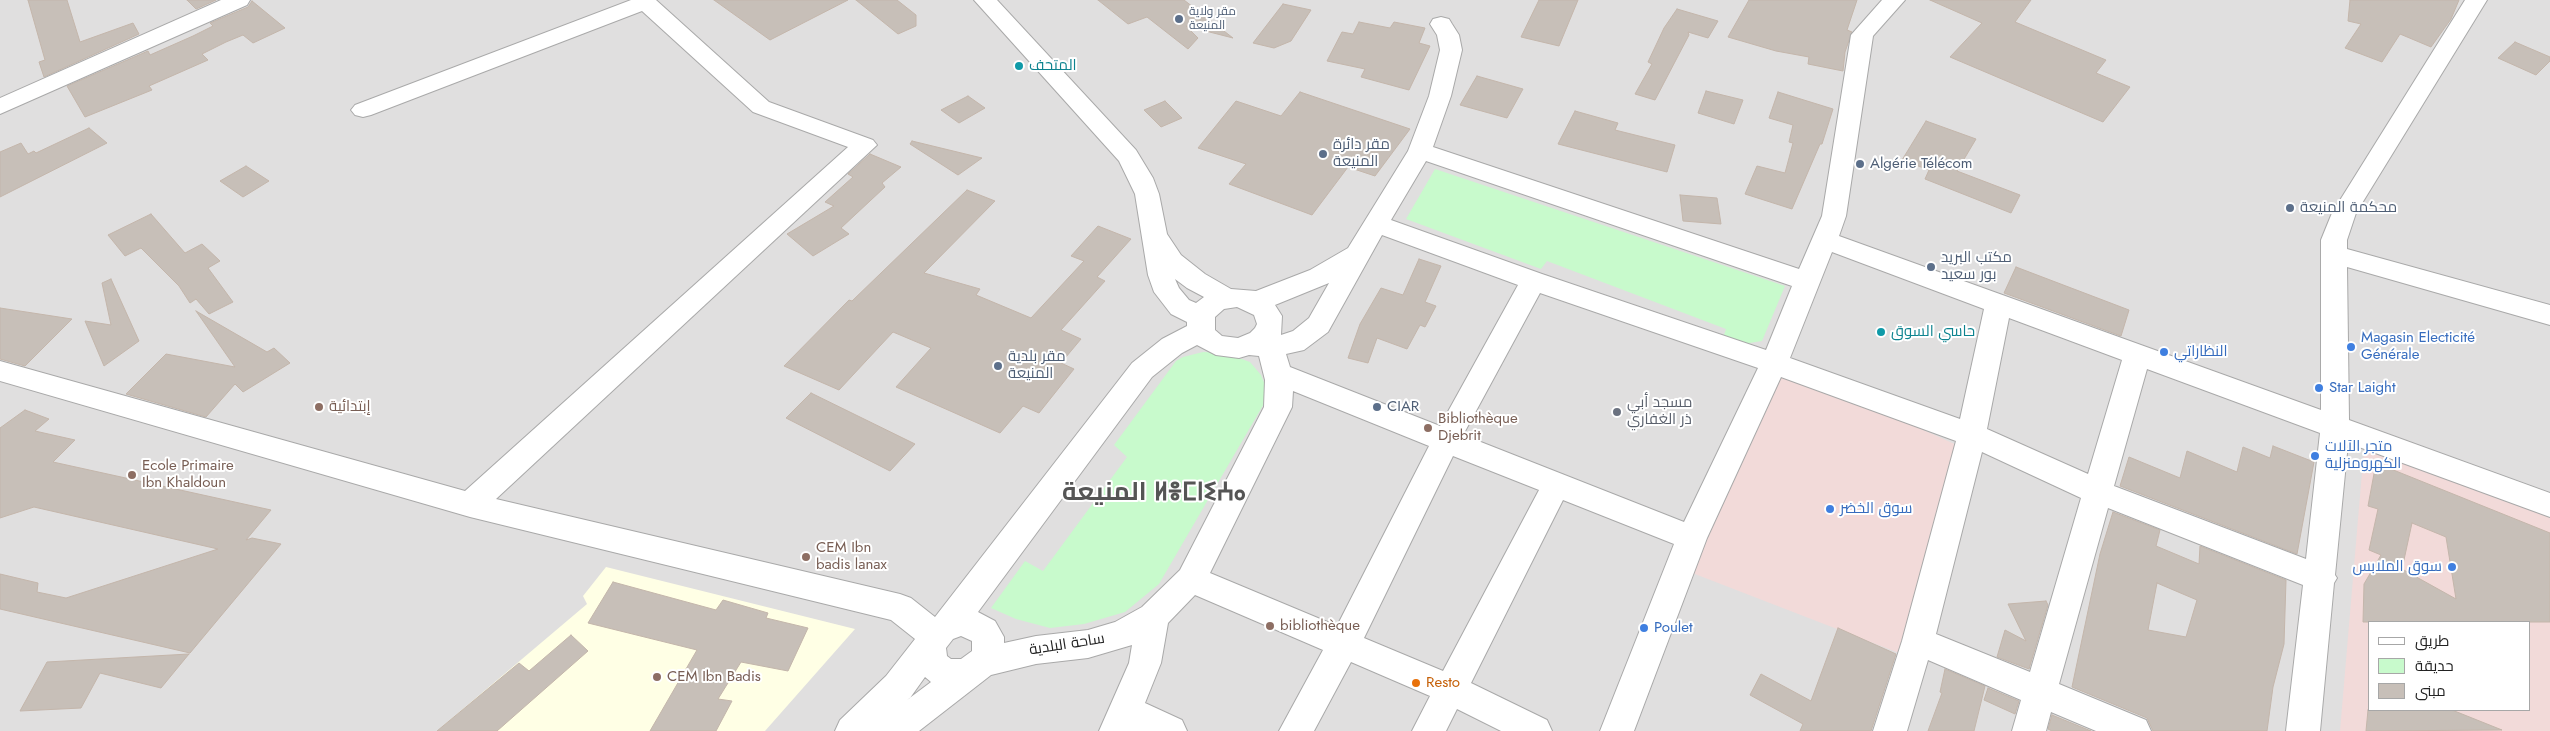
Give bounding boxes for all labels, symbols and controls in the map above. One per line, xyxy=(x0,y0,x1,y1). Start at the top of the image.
place label: مقر ولاية المنيعة xyxy=(1189,5,1236,33)
marker: مقر ولاية المنيعة xyxy=(1173,13,1185,25)
place label: المتحف xyxy=(1029,57,1077,75)
marker: المتحف xyxy=(1013,60,1025,72)
place label: مقر دائرة المنيعة xyxy=(1333,136,1390,171)
marker: مقر دائرة المنيعة xyxy=(1317,148,1329,160)
place label: Algérie Télécom xyxy=(1870,155,1972,173)
marker: Algérie Télécom xyxy=(1854,158,1866,170)
place label: محكمة المنيعة xyxy=(2300,199,2397,217)
marker: محكمة المنيعة xyxy=(2284,202,2296,214)
place label: مكتب البريد بور سعيد xyxy=(1941,249,2012,284)
marker: مكتب البريد بور سعيد xyxy=(1925,261,1937,273)
place label: حاسي السوق xyxy=(1891,323,1975,341)
marker: حاسي السوق xyxy=(1875,326,1887,338)
place label: Magasin Electicité Générale xyxy=(2361,329,2475,364)
marker: Magasin Electicité Générale xyxy=(2345,341,2357,353)
place label: النظاراتي xyxy=(2174,343,2227,361)
marker: النظاراتي xyxy=(2158,346,2170,358)
place label: مقر بلدية المنيعة xyxy=(1008,348,1066,383)
marker: مقر بلدية المنيعة xyxy=(992,360,1004,372)
place label: Star Laight xyxy=(2329,379,2396,397)
marker: Star Laight xyxy=(2313,382,2325,394)
place label: مسجد أبي ذر الغفاري xyxy=(1627,394,1692,429)
place label: إبتدائية xyxy=(329,398,371,416)
place label: CIAR xyxy=(1387,398,1419,416)
marker: إبتدائية xyxy=(313,401,325,413)
marker: CIAR xyxy=(1371,401,1383,413)
marker: مسجد أبي ذر الغفاري xyxy=(1611,406,1623,418)
place label: Bibliothèque Djebrit xyxy=(1438,410,1518,445)
marker: Bibliothèque Djebrit xyxy=(1422,422,1434,434)
place label: متجر الآلات الكهرومنزلية xyxy=(2325,438,2401,473)
marker: متجر الآلات الكهرومنزلية xyxy=(2309,450,2321,462)
place label: Ecole Primaire Ibn Khaldoun xyxy=(142,457,234,492)
marker: Ecole Primaire Ibn Khaldoun xyxy=(126,469,138,481)
district label: المنيعة ⵍⴻⵎⵏⵉⵄⴰ xyxy=(1062,479,1246,509)
place label: سوق الخضر xyxy=(1840,500,1913,518)
marker: سوق الخضر xyxy=(1824,503,1836,515)
place label: CEM Ibn badis lanax xyxy=(816,539,887,574)
marker: CEM Ibn badis lanax xyxy=(800,551,812,563)
place label: سوق الملابس xyxy=(2352,558,2442,576)
marker: سوق الملابس xyxy=(2446,561,2458,573)
place label: bibliothèque xyxy=(1280,617,1360,635)
place label: Poulet xyxy=(1654,619,1693,637)
marker: bibliothèque xyxy=(1264,620,1276,632)
legend xyxy=(2368,621,2530,711)
marker: Poulet xyxy=(1638,622,1650,634)
street label: ساحة البلدية xyxy=(1028,630,1106,660)
text: طريق xyxy=(2415,630,2449,652)
text: حديقة xyxy=(2415,655,2454,677)
place label: CEM Ibn Badis xyxy=(667,668,761,686)
marker: CEM Ibn Badis xyxy=(651,671,663,683)
place label: Resto xyxy=(1426,674,1460,692)
marker: Resto xyxy=(1410,677,1422,689)
text: مبنى xyxy=(2415,680,2446,702)

